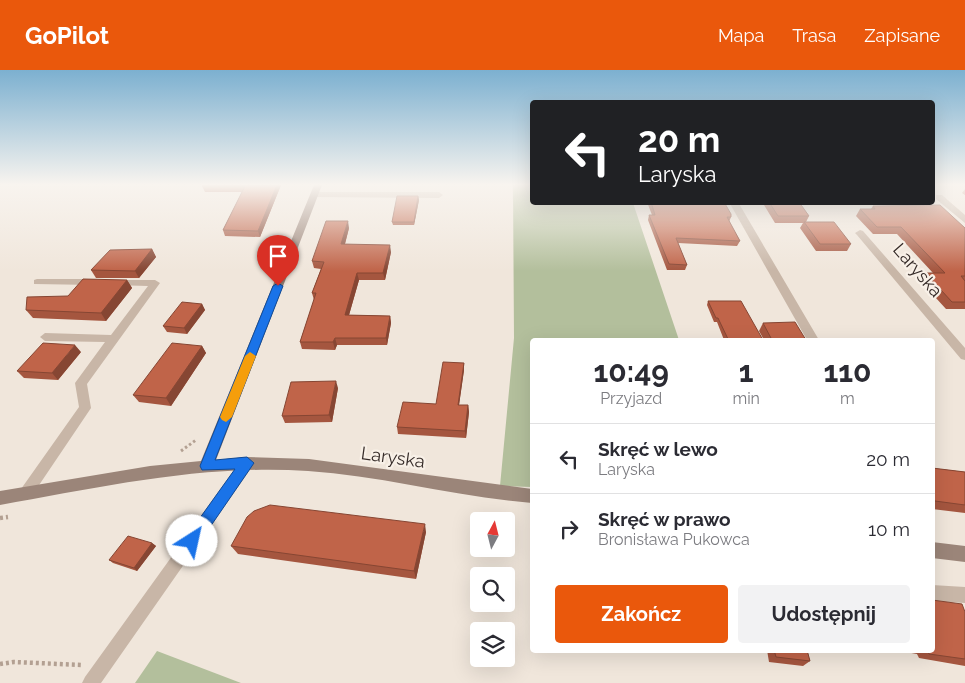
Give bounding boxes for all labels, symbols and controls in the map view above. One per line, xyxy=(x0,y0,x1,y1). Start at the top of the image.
text: GoPilot xyxy=(25,21,109,50)
text: Mapa xyxy=(718,25,764,46)
text: Trasa xyxy=(792,25,836,46)
text: Zapisane xyxy=(864,25,940,46)
text: 20 m xyxy=(638,119,720,160)
icon: left xyxy=(555,120,620,185)
text: Laryska xyxy=(638,161,716,187)
pin xyxy=(257,235,299,286)
street label: Laryska xyxy=(889,239,947,301)
icon: arrive xyxy=(264,242,292,270)
text: 10:49 xyxy=(593,354,669,389)
text: 1 xyxy=(739,354,754,389)
text: 110 xyxy=(823,354,872,389)
text: Przyjazd xyxy=(600,389,662,408)
text: min xyxy=(732,389,760,408)
text: m xyxy=(840,389,855,408)
text: Skręć w lewo xyxy=(598,438,718,460)
street label: Laryska xyxy=(360,442,426,472)
icon: left xyxy=(555,445,583,473)
text: 20 m xyxy=(866,448,910,470)
text: Laryska xyxy=(598,460,655,479)
text: Skręć w prawo xyxy=(598,508,731,530)
north arrow xyxy=(470,512,515,558)
map controls xyxy=(470,512,515,667)
position arrow xyxy=(165,514,217,566)
icon: right xyxy=(555,515,583,543)
text: 10 m xyxy=(868,518,910,540)
text: Bronisława Pukowca xyxy=(598,530,750,549)
button: search xyxy=(470,567,515,612)
button: Zakończ xyxy=(555,585,728,643)
button: Udostępnij xyxy=(738,585,910,643)
button: layers xyxy=(470,622,515,667)

